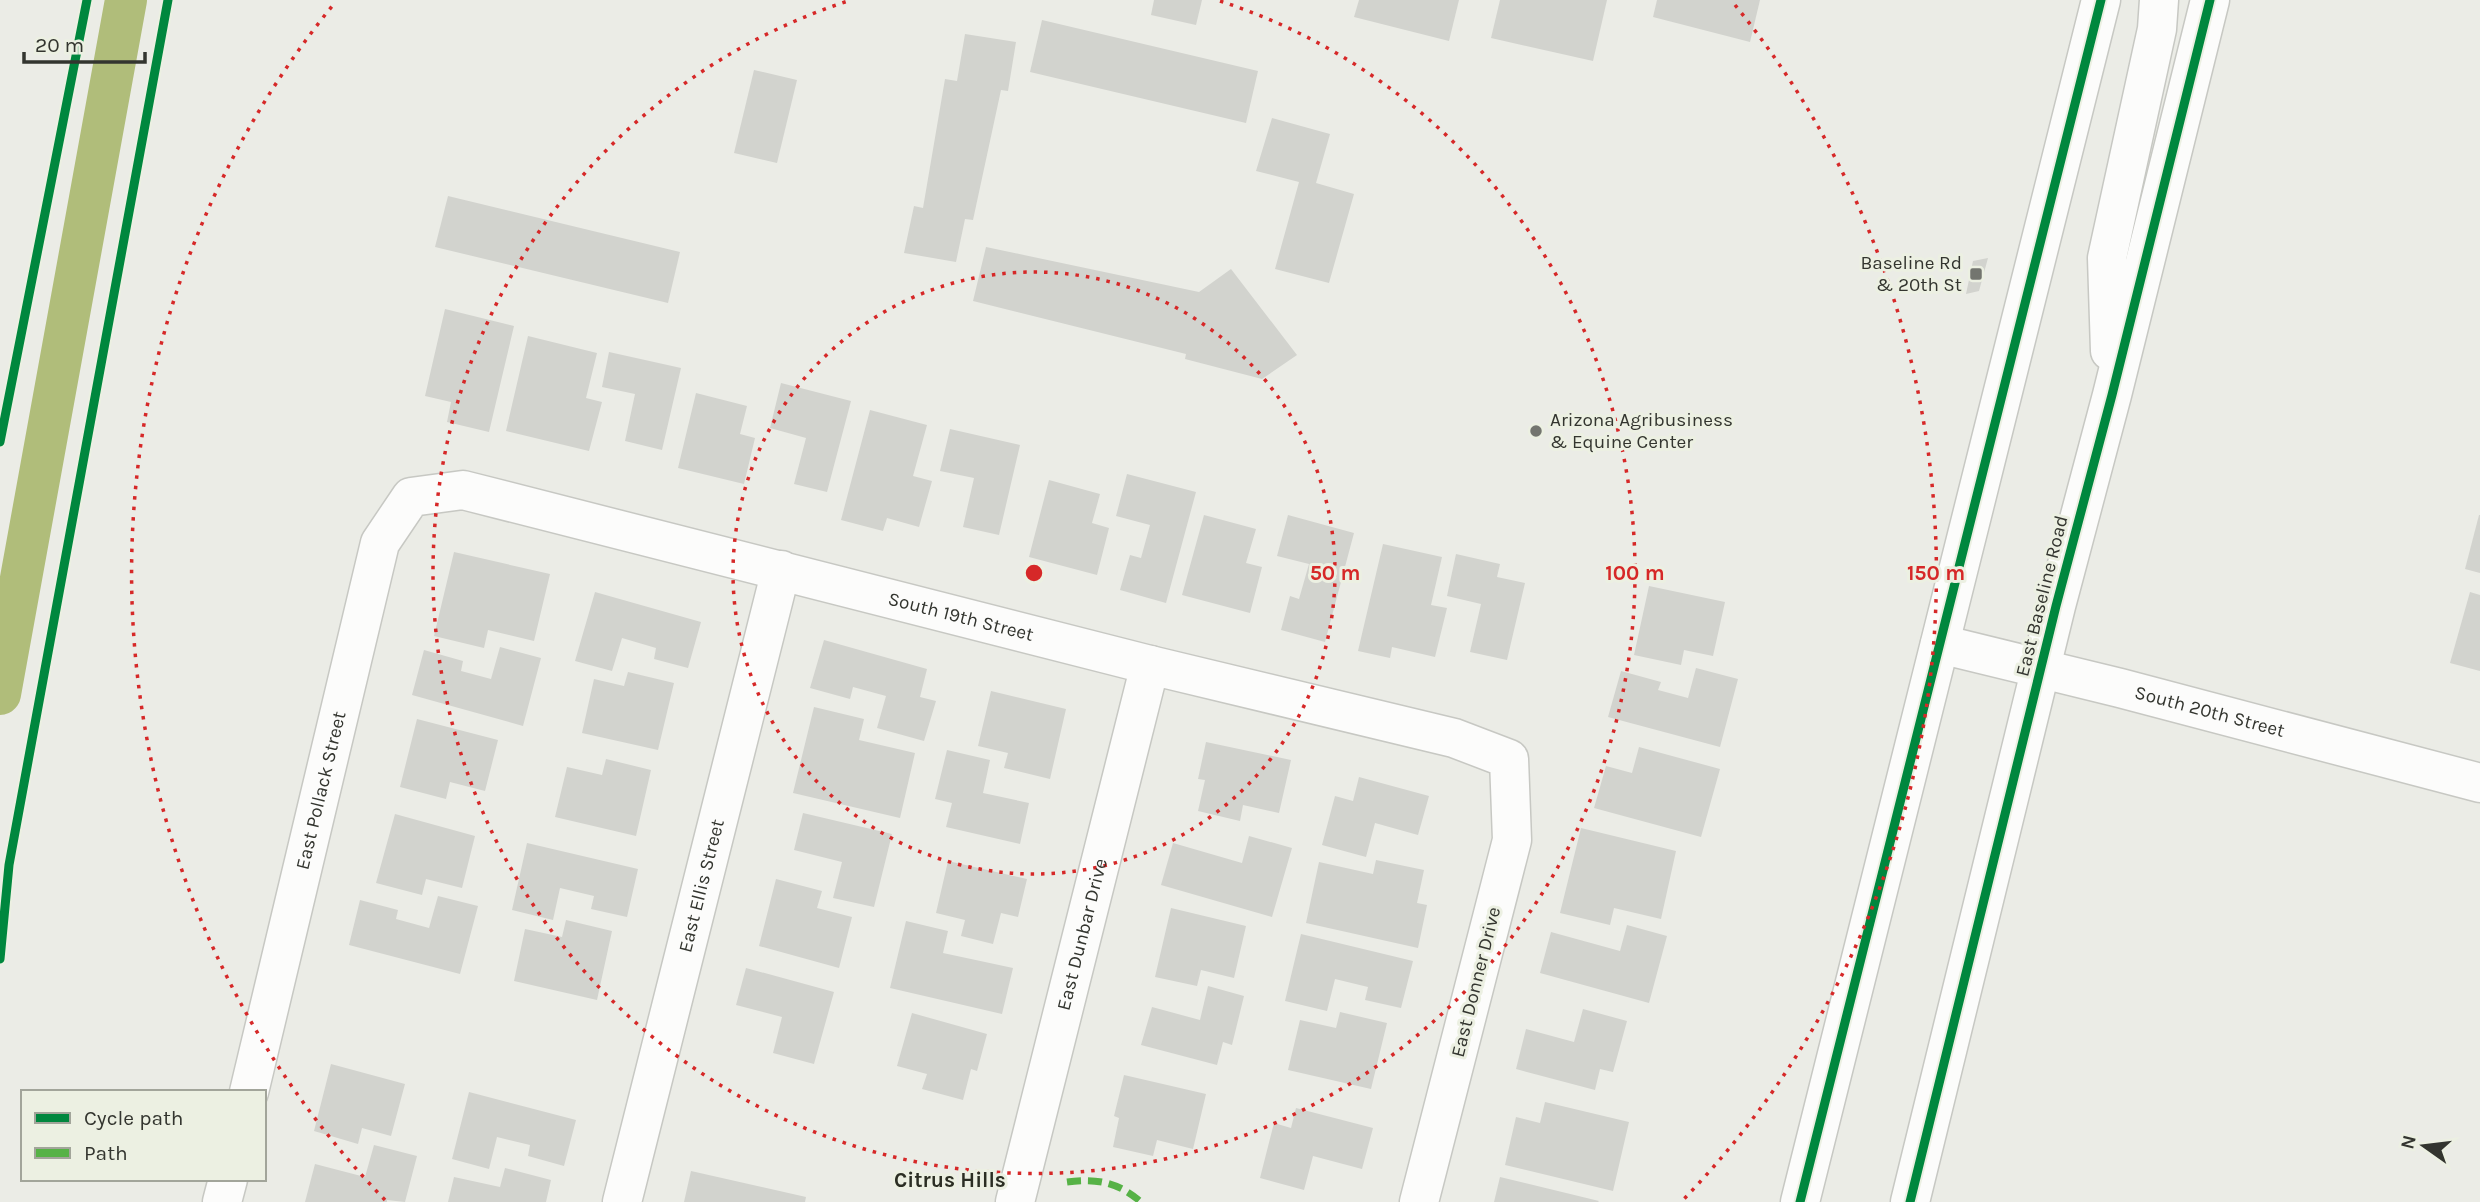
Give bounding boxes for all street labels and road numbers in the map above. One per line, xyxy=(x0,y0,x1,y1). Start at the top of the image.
street label: East Baseline Road xyxy=(2011,513,2073,679)
street label: South 19th Street xyxy=(886,588,1036,646)
street label: South 20th Street xyxy=(2132,681,2287,742)
street label: East Pollack Street xyxy=(291,709,350,872)
street label: East Ellis Street xyxy=(674,817,729,955)
street label: East Dunbar Drive xyxy=(1053,856,1112,1013)
street label: East Donner Drive xyxy=(1447,905,1505,1059)

